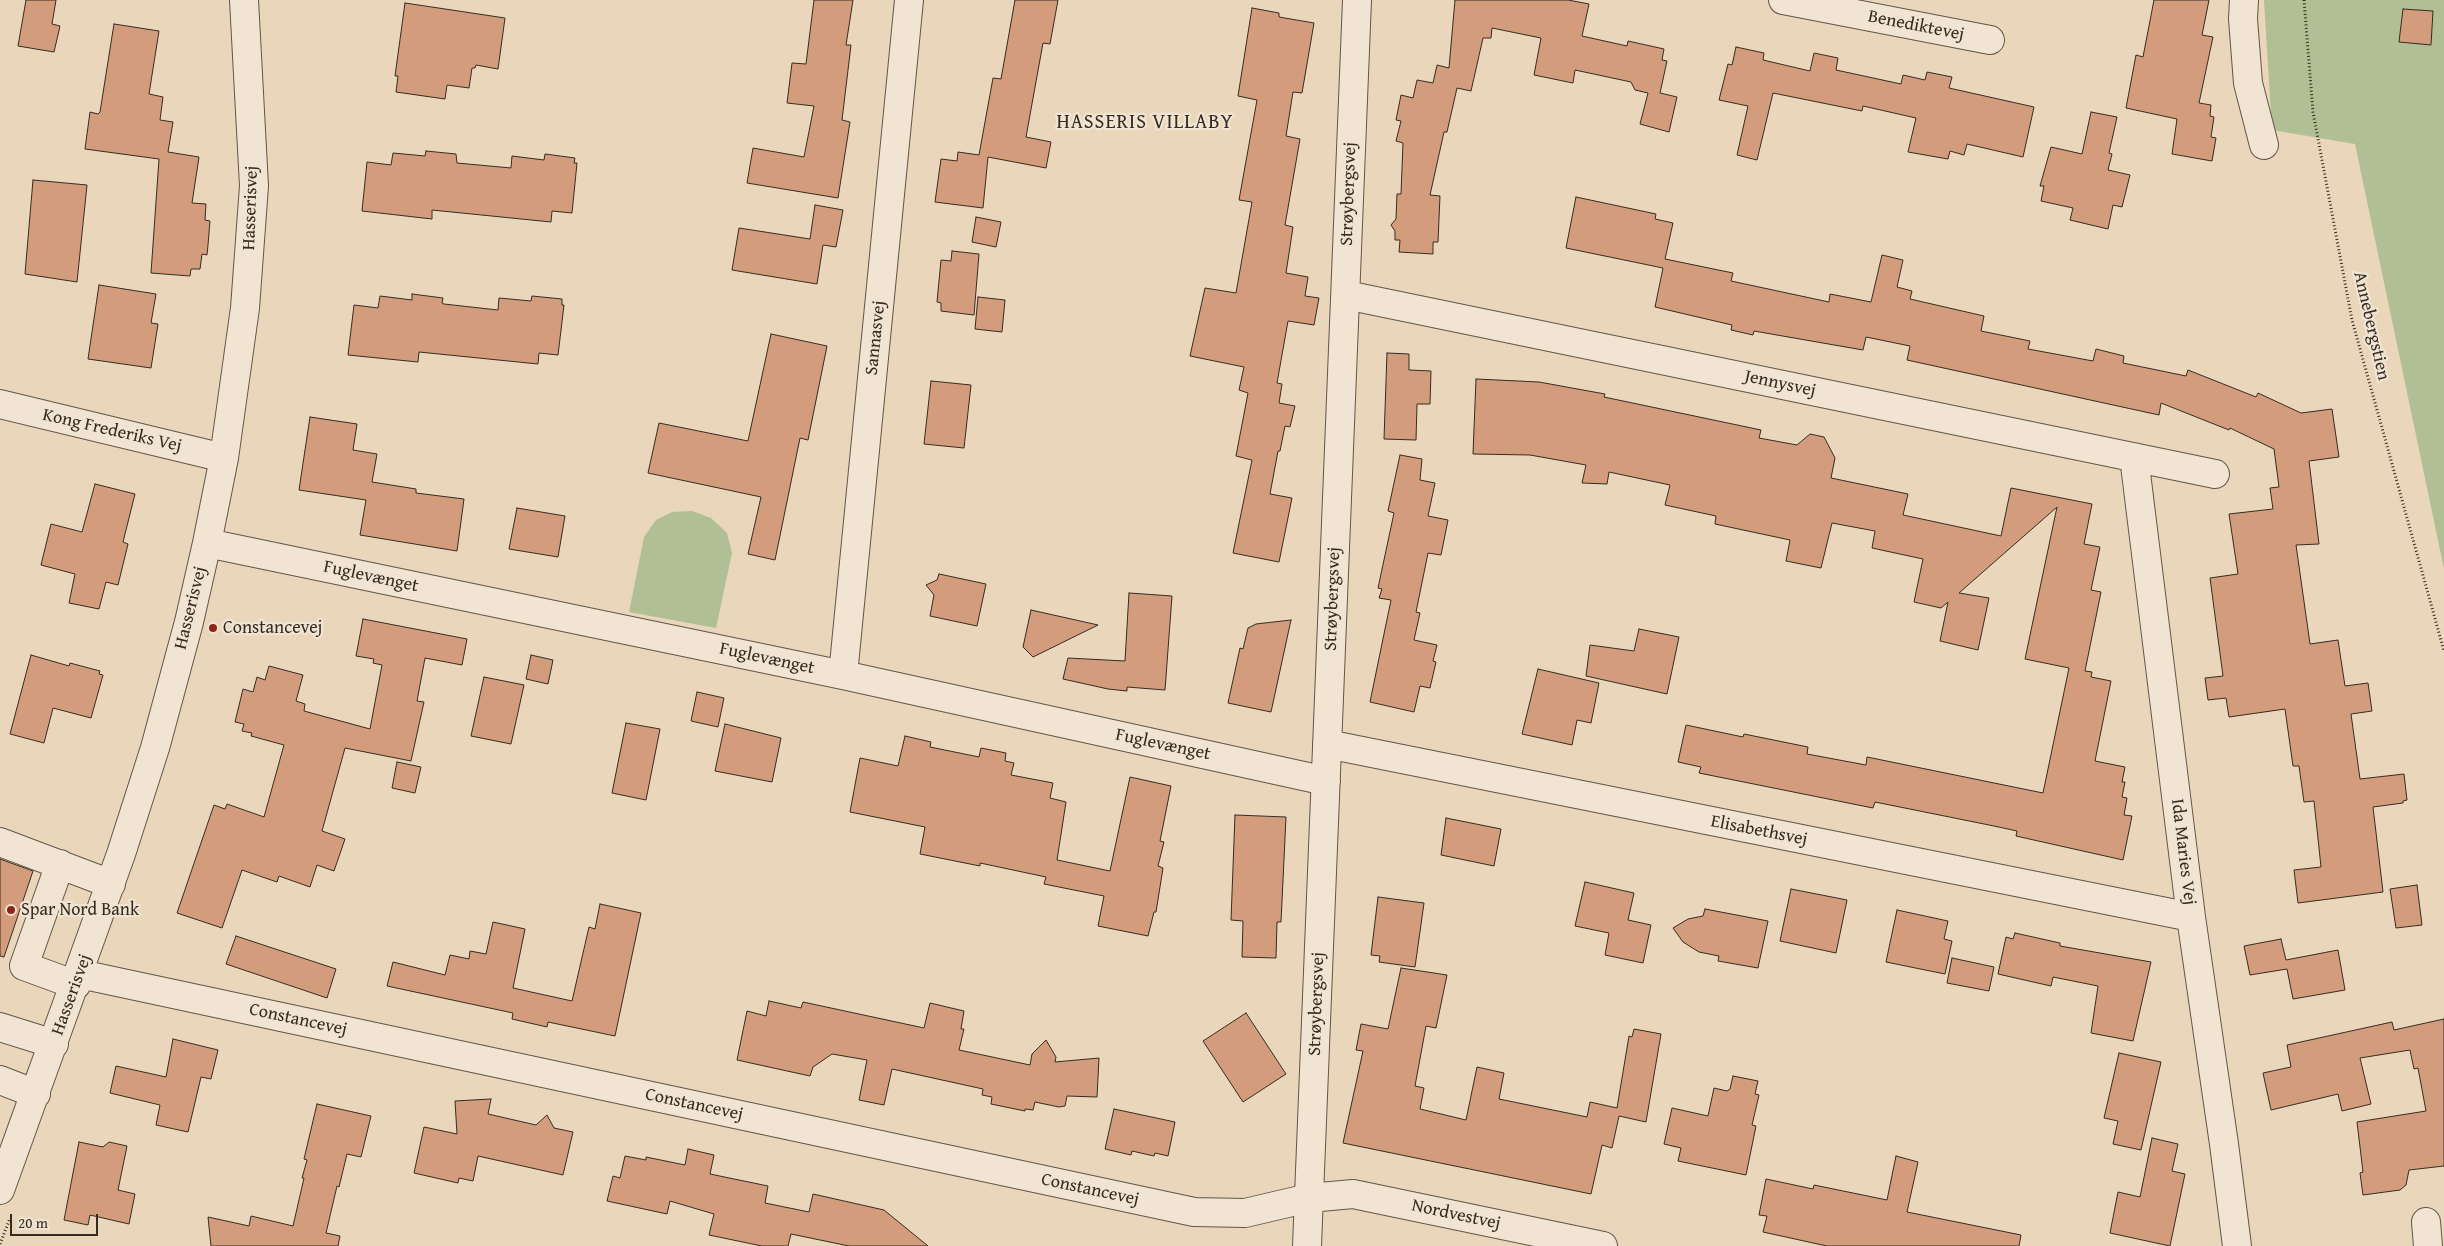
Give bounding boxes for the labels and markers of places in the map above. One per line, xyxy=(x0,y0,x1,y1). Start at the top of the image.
place label: Constancevej xyxy=(223,617,322,639)
marker: Constancevej xyxy=(207,622,219,634)
place label: Spar Nord Bank xyxy=(21,899,139,921)
marker: Spar Nord Bank xyxy=(5,904,17,916)

